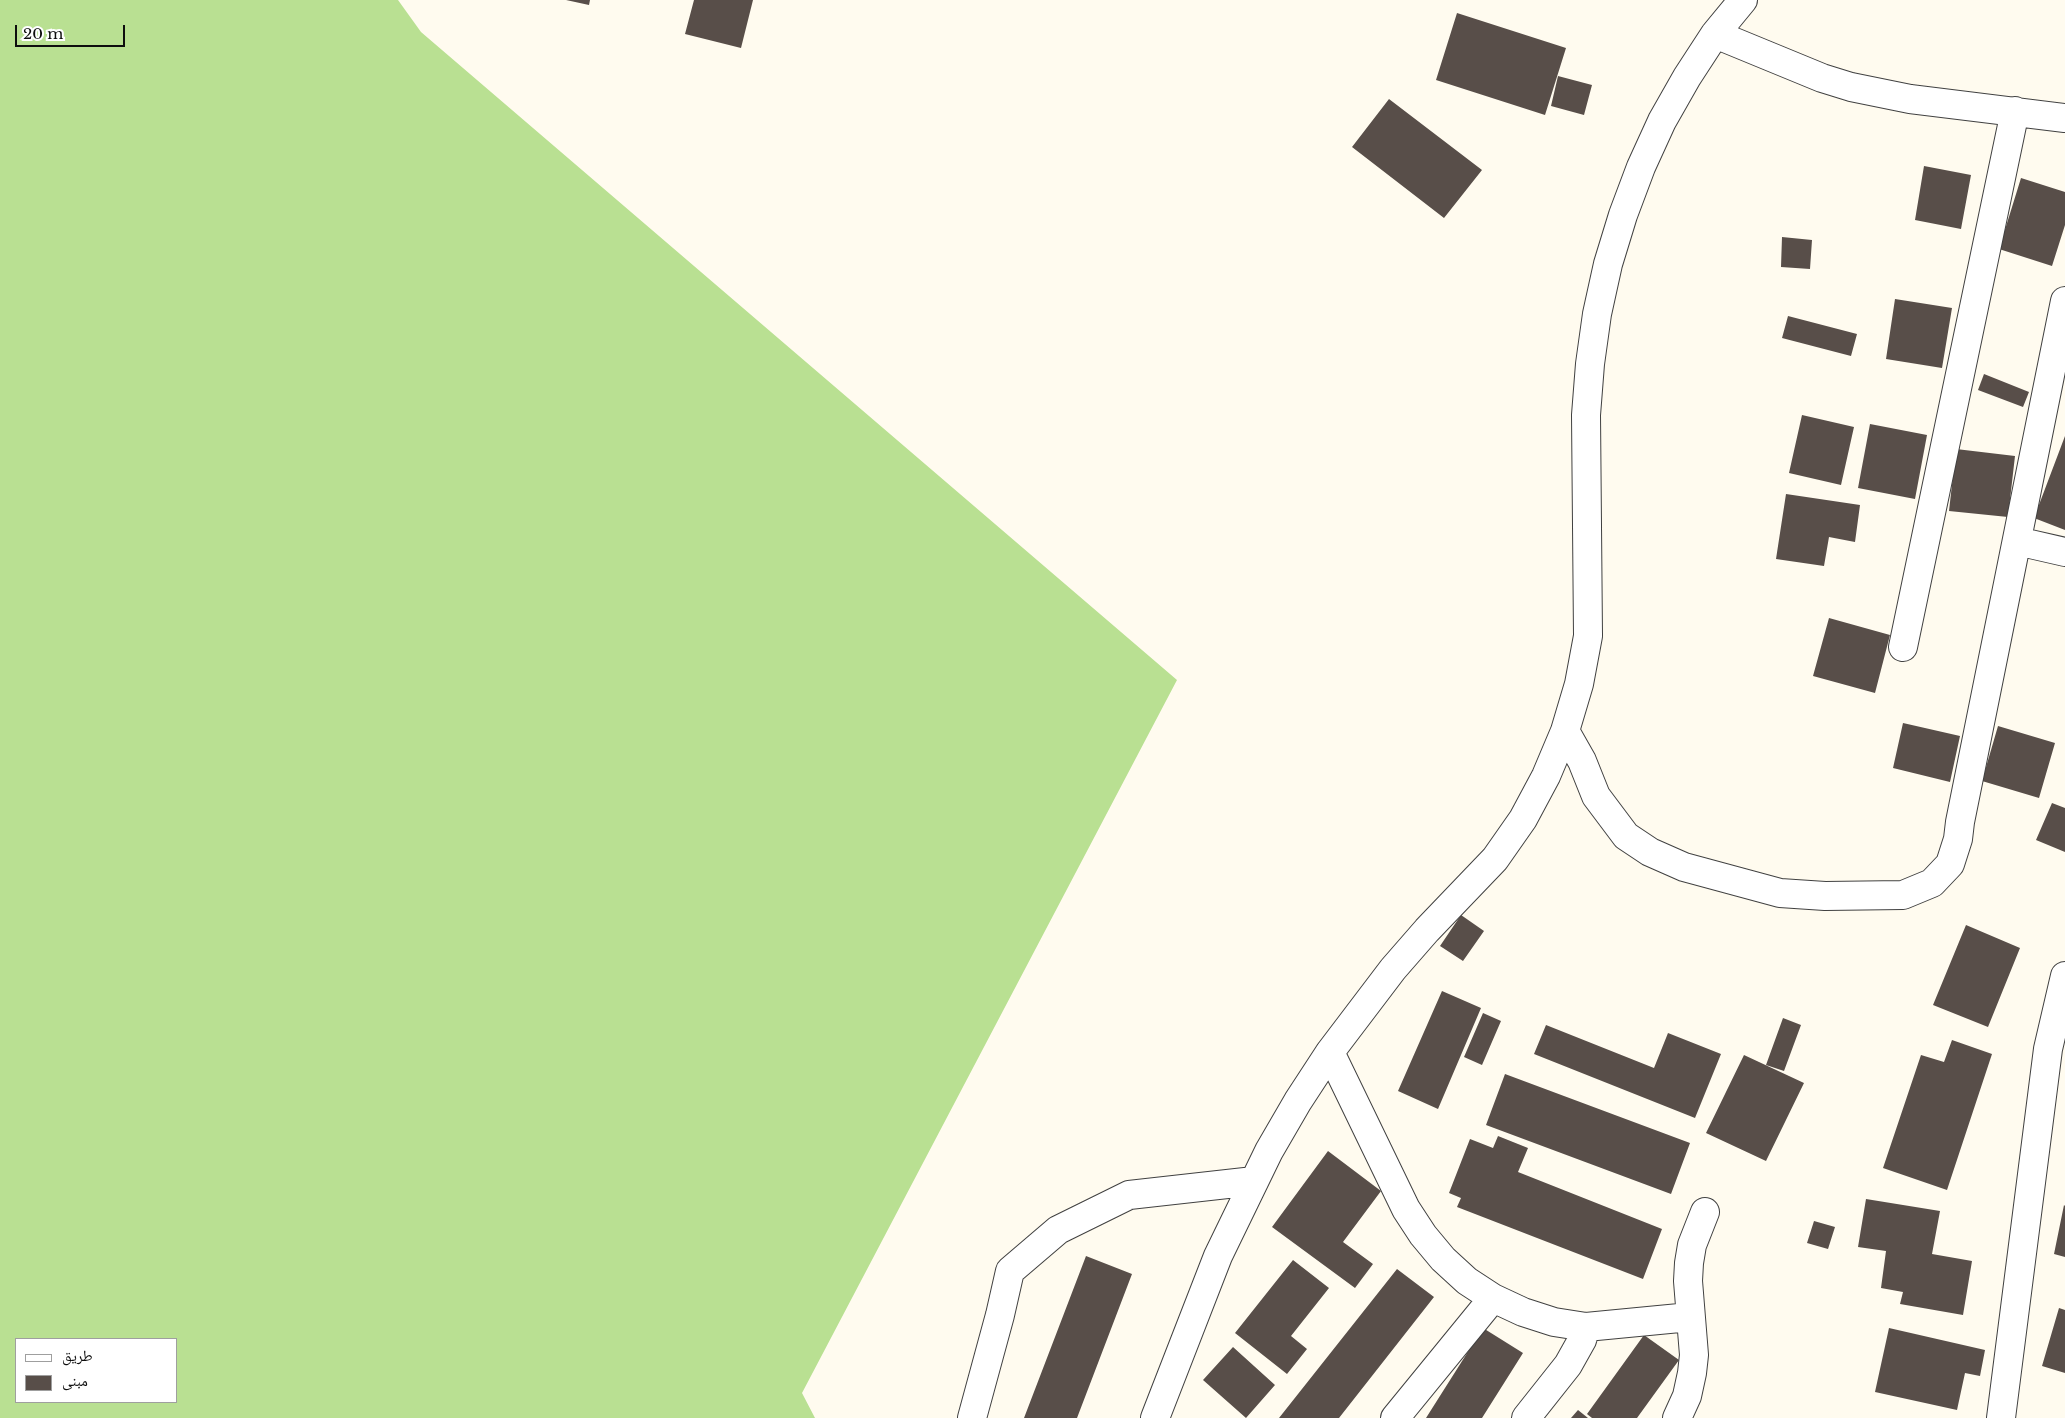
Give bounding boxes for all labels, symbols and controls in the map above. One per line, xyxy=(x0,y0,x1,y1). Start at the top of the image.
scale bar xyxy=(18,15,128,47)
text: 20 m xyxy=(23,24,63,43)
legend xyxy=(15,1338,178,1403)
text: طريق xyxy=(62,1346,93,1365)
text: مبنى xyxy=(62,1371,88,1390)

